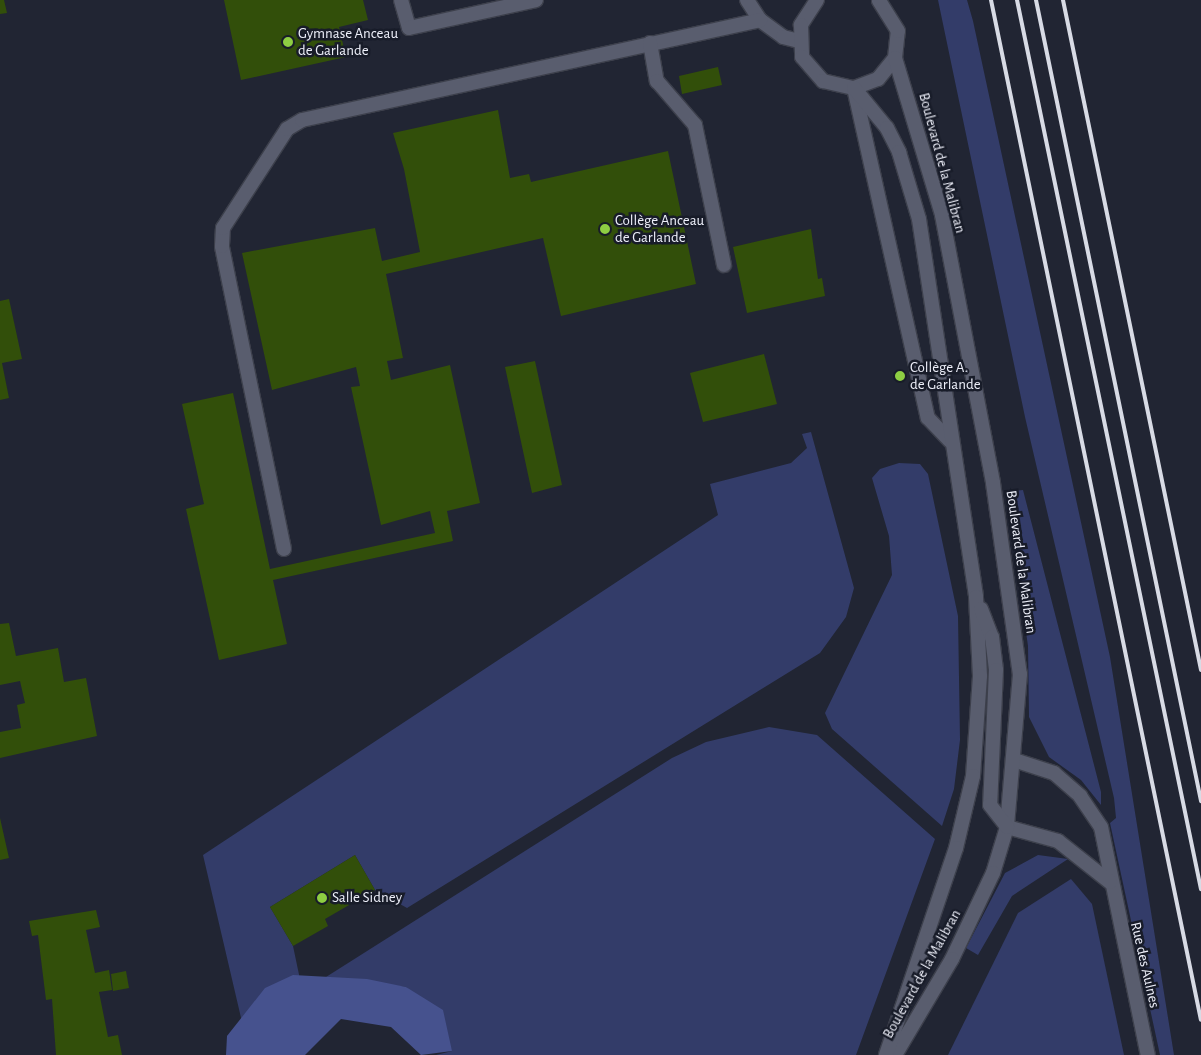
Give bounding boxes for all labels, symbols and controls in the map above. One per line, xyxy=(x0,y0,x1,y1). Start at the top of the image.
place label: Gymnase Anceau de Garlande xyxy=(298,24,398,59)
marker: Gymnase Anceau de Garlande xyxy=(282,36,294,48)
street label: Boulevard de la Malibran xyxy=(915,91,969,235)
place label: Collège Anceau de Garlande xyxy=(615,211,704,246)
marker: Collège Anceau de Garlande xyxy=(599,223,611,235)
place label: Collège A. de Garlande xyxy=(910,358,981,393)
marker: Collège A. de Garlande xyxy=(894,370,906,382)
street label: Boulevard de la Malibran xyxy=(1002,489,1040,635)
place label: Salle Sidney xyxy=(332,889,402,907)
marker: Salle Sidney xyxy=(316,892,328,904)
street label: Boulevard de la Malibran xyxy=(879,906,965,1042)
street label: Rue des Aulnes xyxy=(1126,920,1164,1010)

